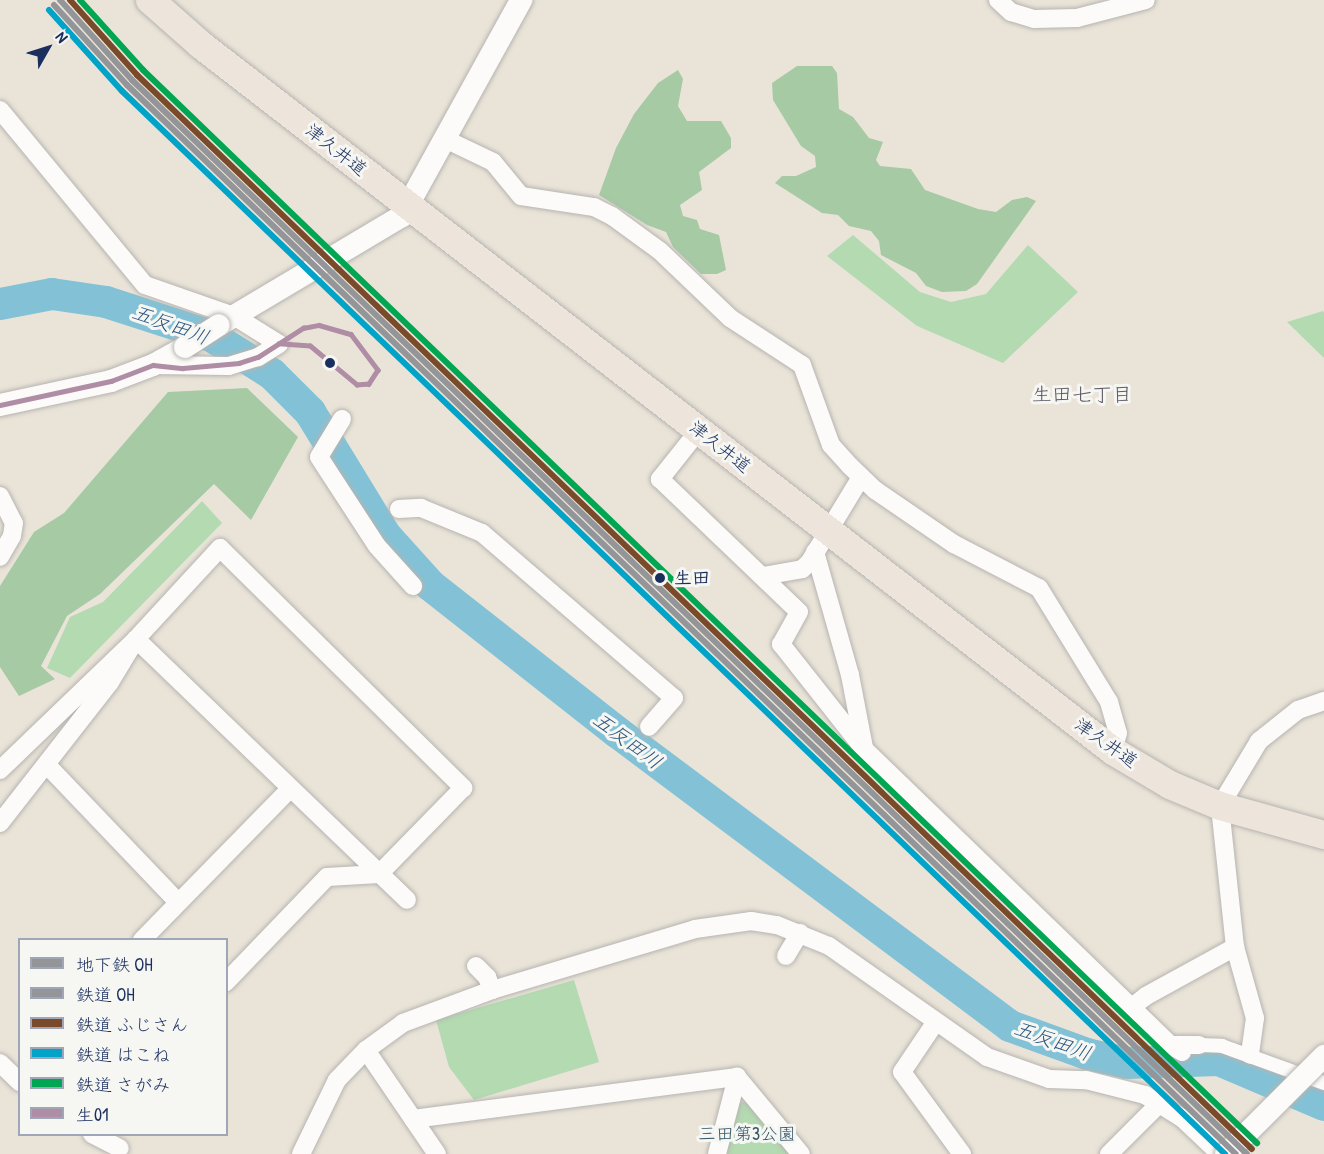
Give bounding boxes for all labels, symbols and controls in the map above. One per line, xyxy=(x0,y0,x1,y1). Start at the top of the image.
north arrow xyxy=(18,18,78,78)
text: N xyxy=(51,26,73,47)
street label: 津久井道 xyxy=(301,119,371,181)
water label: 五反田川 xyxy=(129,299,213,349)
unlabelled marker xyxy=(324,357,336,369)
district label: 生田七丁目 xyxy=(1032,381,1132,405)
street label: 津久井道 xyxy=(685,416,755,478)
place label: 生田 xyxy=(674,567,710,589)
marker: 生田 xyxy=(651,569,669,587)
water label: 五反田川 xyxy=(589,706,667,774)
street label: 津久井道 xyxy=(1070,714,1142,772)
legend xyxy=(18,938,228,1136)
text: 地下鉄 OH xyxy=(76,952,153,977)
text: 鉄道 OH xyxy=(76,982,135,1007)
text: 鉄道 ふじさん xyxy=(76,1012,188,1037)
water label: 五反田川 xyxy=(1011,1015,1095,1065)
text: 鉄道 はこね xyxy=(76,1042,170,1067)
text: 鉄道 さがみ xyxy=(76,1072,170,1097)
text: 生01 xyxy=(76,1102,109,1127)
park label: 三田第3公園 xyxy=(698,1123,796,1145)

